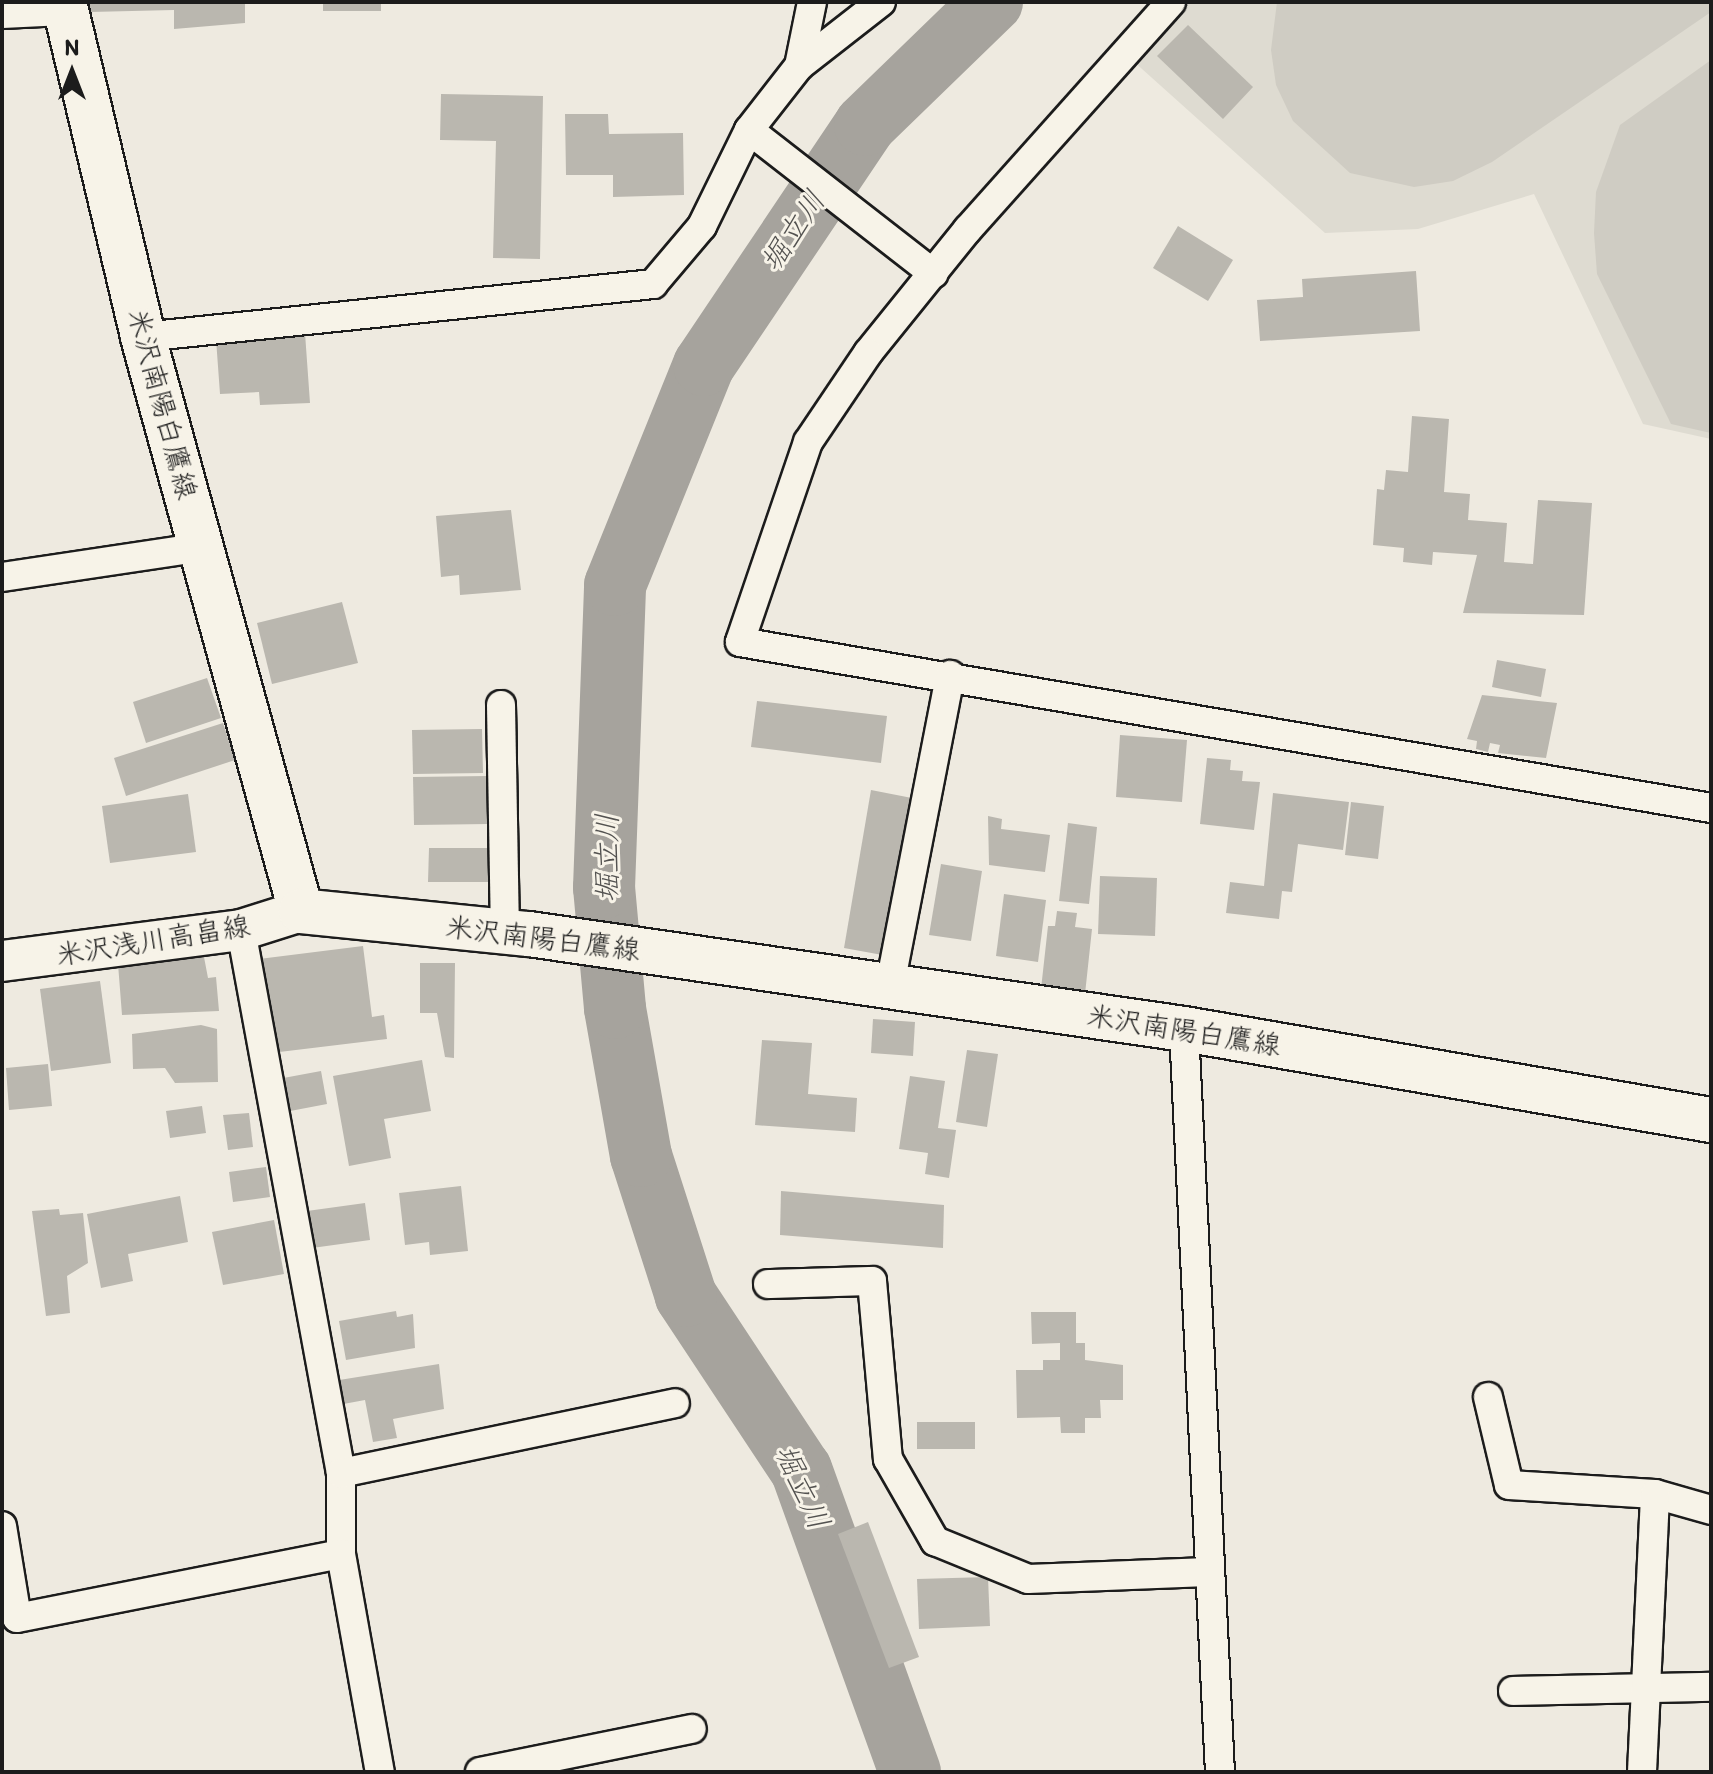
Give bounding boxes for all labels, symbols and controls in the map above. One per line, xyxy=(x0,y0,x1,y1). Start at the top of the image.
north arrow xyxy=(32,32,112,112)
text: N xyxy=(65,34,79,61)
water label: 堀立川 xyxy=(753,184,833,278)
street label: 米沢南陽白鷹線 xyxy=(121,305,205,503)
water label: 堀立川 xyxy=(589,813,625,903)
street label: 米沢浅川高畠線 xyxy=(54,908,252,972)
street label: 米沢南陽白鷹線 xyxy=(444,909,642,967)
street label: 米沢南陽白鷹線 xyxy=(1085,998,1283,1062)
water label: 堀立川 xyxy=(767,1439,837,1535)

